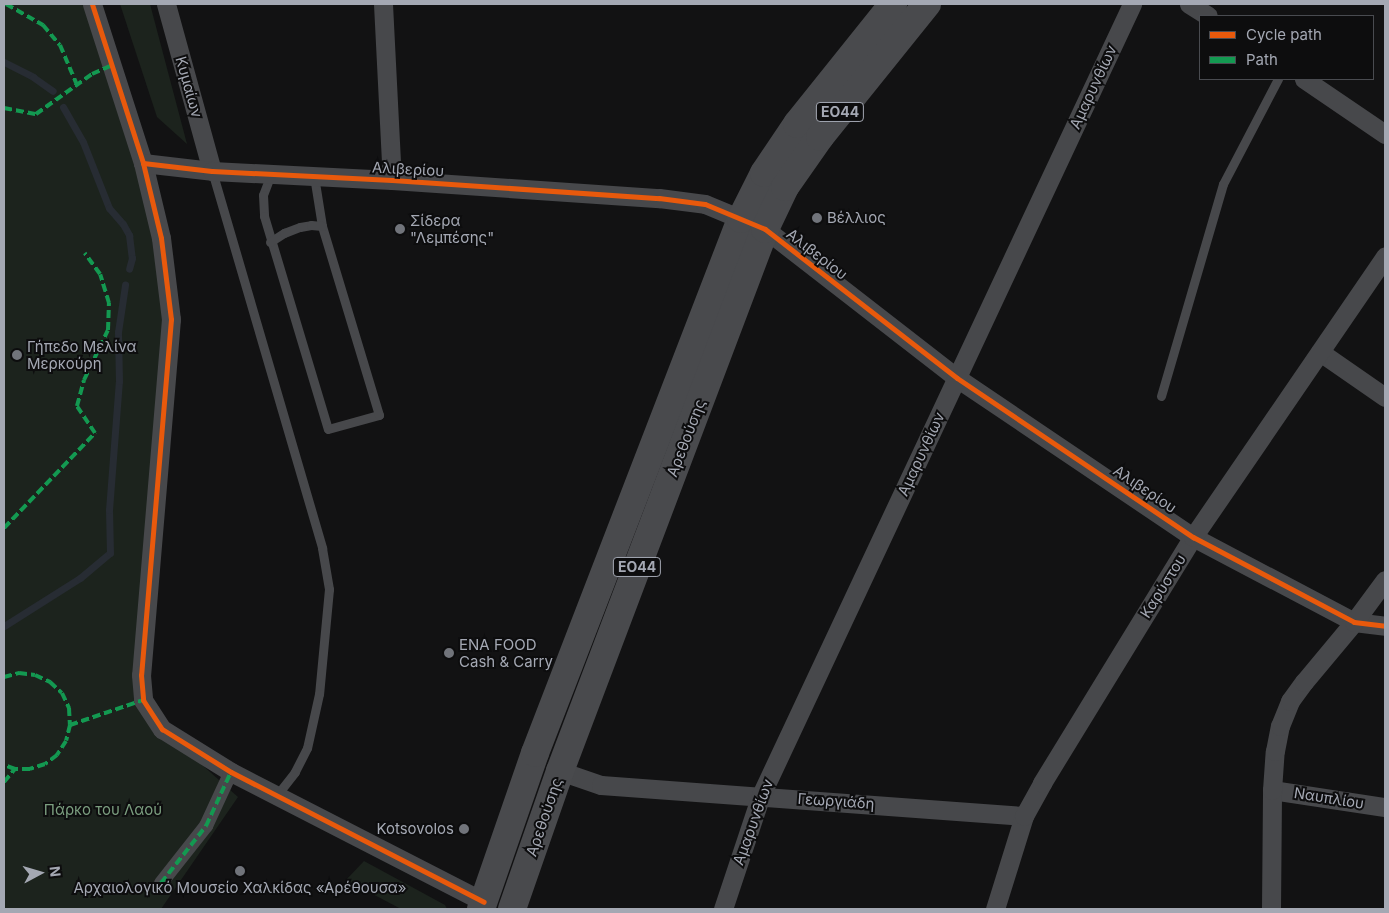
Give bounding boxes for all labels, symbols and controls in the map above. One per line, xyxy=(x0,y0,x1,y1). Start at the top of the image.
legend xyxy=(1199,15,1374,80)
text: Cycle path xyxy=(1246,25,1322,44)
street label: Αμαρυνθίων xyxy=(1066,42,1120,132)
text: Path xyxy=(1246,50,1278,69)
street label: Κυμαίων xyxy=(172,54,206,120)
road number: ΕΟ44 xyxy=(815,100,865,124)
street label: Αλιβερίου xyxy=(371,158,445,180)
place label: Βέλλιος xyxy=(827,209,886,227)
place label: Σίδερα "Λεμπέσης" xyxy=(410,211,494,246)
marker: Βέλλιος xyxy=(811,212,823,224)
marker: Σίδερα "Λεμπέσης" xyxy=(394,223,406,235)
street label: Αλιβερίου xyxy=(783,225,851,283)
place label: Γήπεδο Μελίνα Μερκούρη xyxy=(27,337,136,372)
marker: Γήπεδο Μελίνα Μερκούρη xyxy=(11,349,23,361)
street label: Αρεθούσης xyxy=(663,397,709,479)
street label: Αμαρυνθίων xyxy=(894,409,948,499)
street label: Αλιβερίου xyxy=(1110,461,1180,517)
street label: Καρύστου xyxy=(1136,551,1190,621)
road number: ΕΟ44 xyxy=(612,556,662,578)
place label: ENA FOOD Cash & Carry xyxy=(459,635,553,670)
marker: ENA FOOD Cash & Carry xyxy=(443,647,455,659)
street label: Αρεθούσης xyxy=(522,775,566,859)
street label: Αμαρυνθίων xyxy=(729,777,777,867)
street label: Ναυπλίου xyxy=(1293,784,1365,812)
street label: Γεωργιάδη xyxy=(797,789,875,813)
park label: Πάρκο του Λαού xyxy=(44,801,162,819)
place label: Kotsovolos xyxy=(376,820,454,838)
marker: Kotsovolos xyxy=(458,823,470,835)
north arrow xyxy=(15,848,65,898)
text: N xyxy=(46,865,64,878)
marker: Αρχαιολογικό Μουσείο Χαλκίδας «Αρέθουσα» xyxy=(234,865,246,877)
place label: Αρχαιολογικό Μουσείο Χαλκίδας «Αρέθουσα» xyxy=(73,879,407,897)

